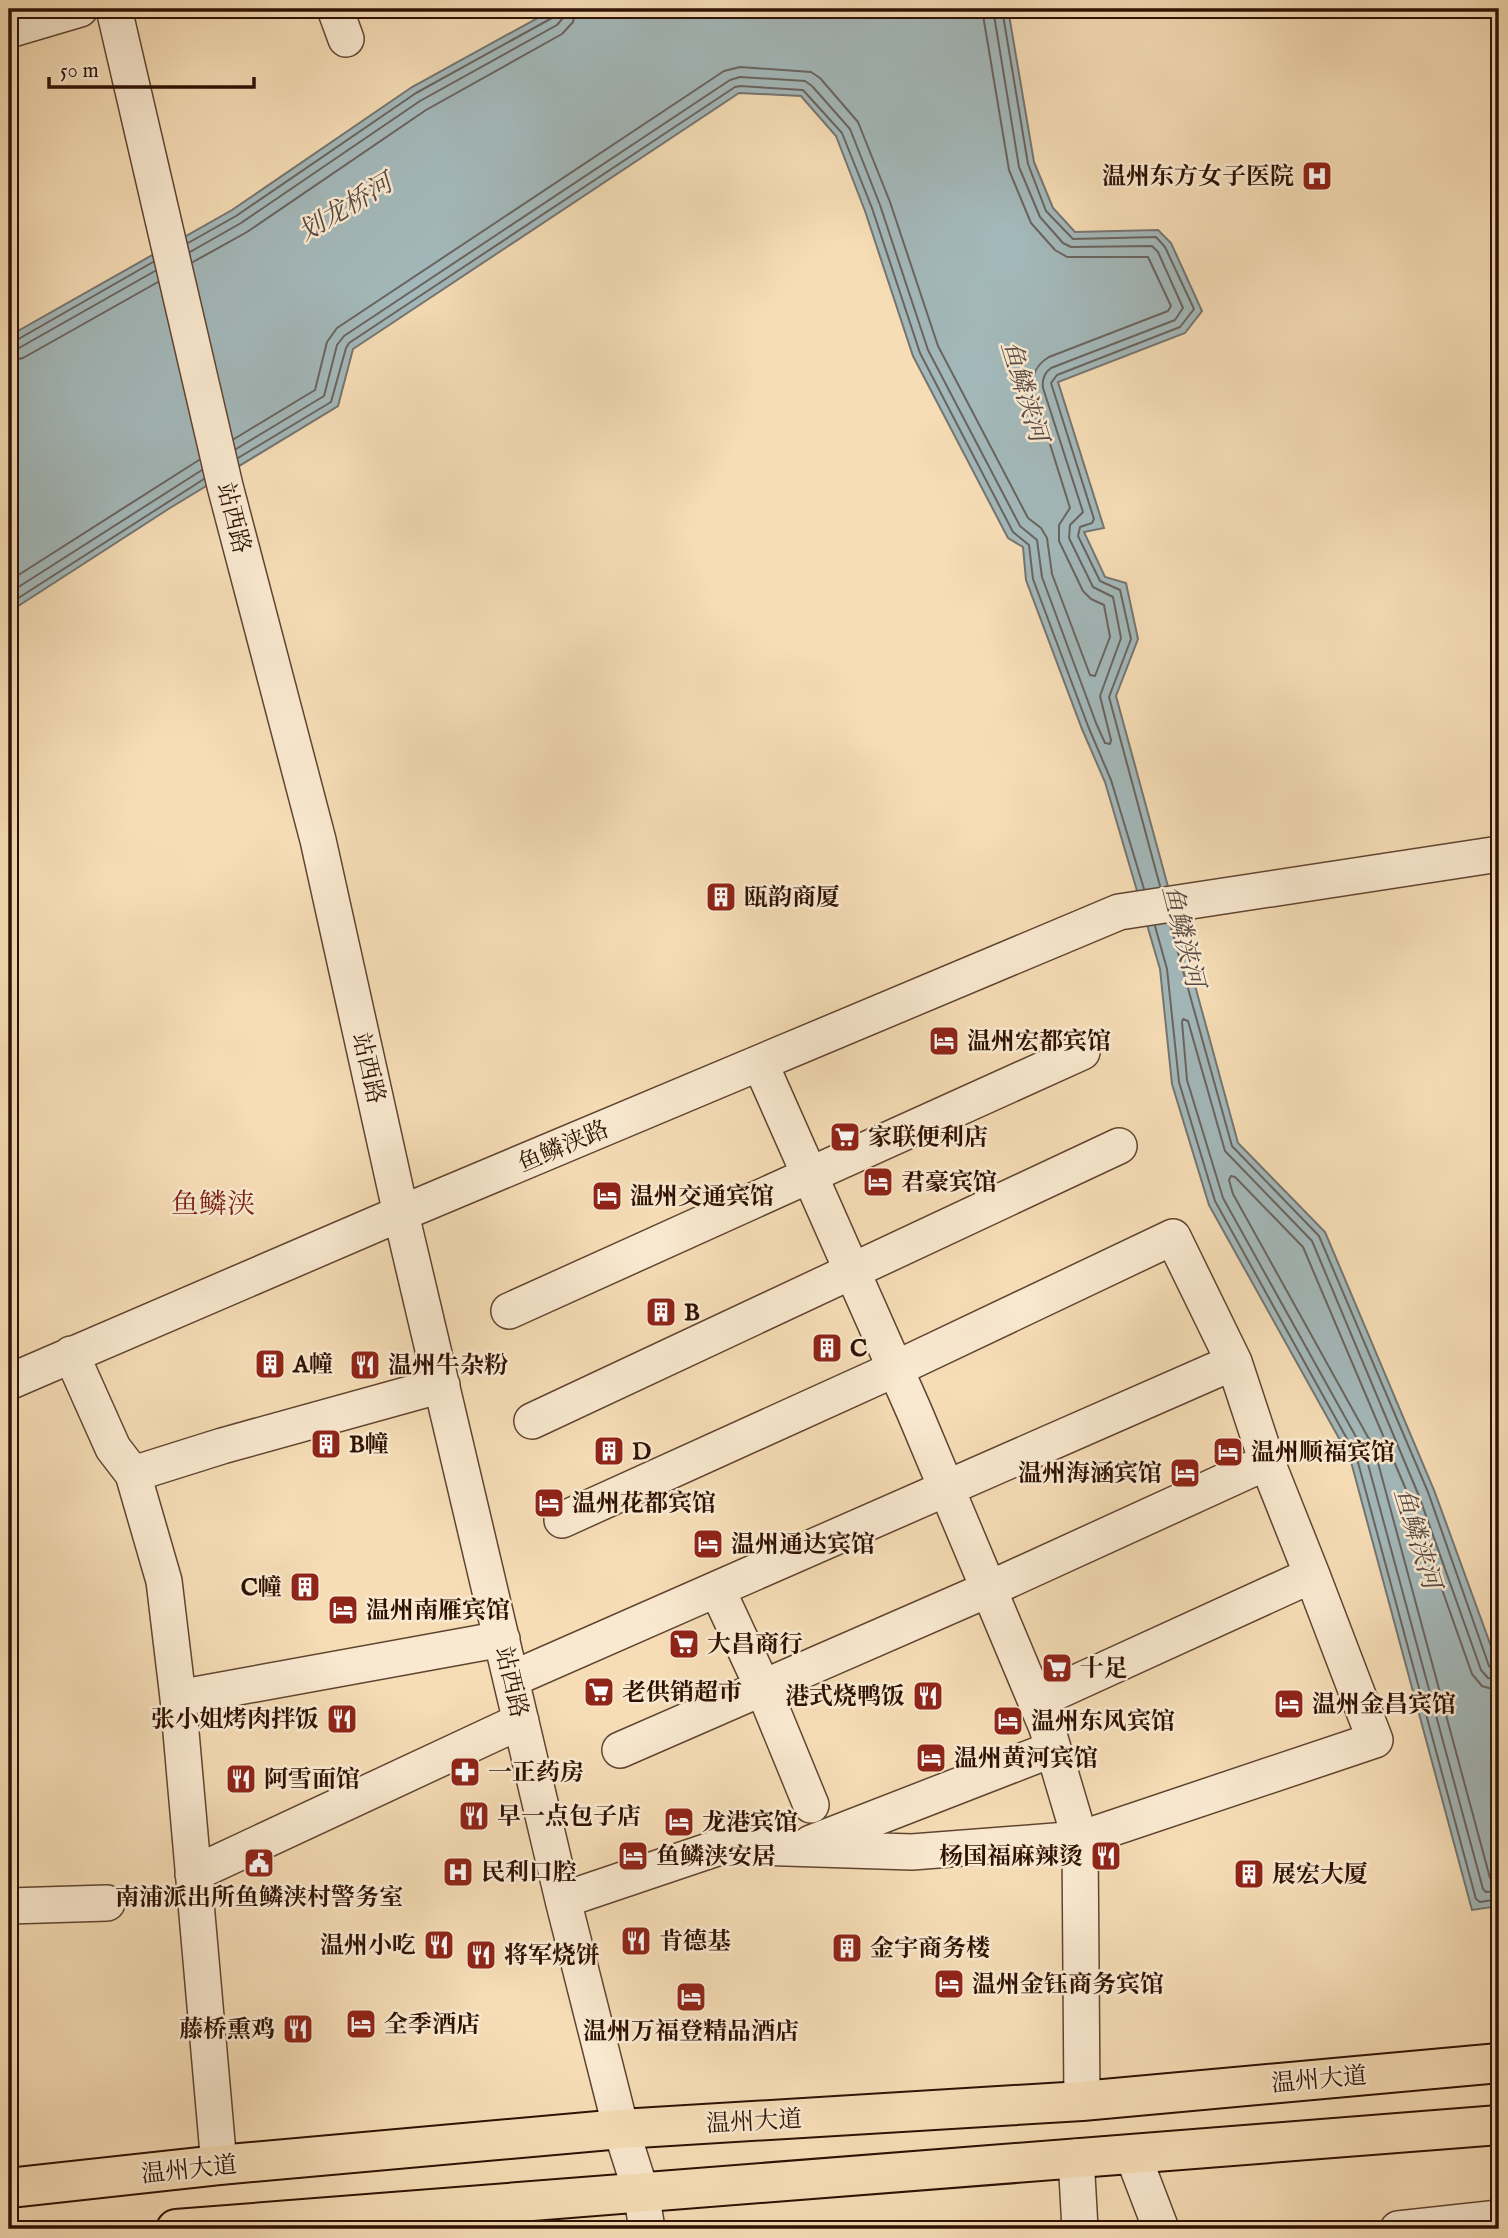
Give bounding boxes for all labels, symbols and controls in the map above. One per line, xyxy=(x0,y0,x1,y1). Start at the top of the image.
scale bar xyxy=(49,46,254,90)
text: 50 m xyxy=(60,58,99,85)
hospital icon: 温州东方女子医院 xyxy=(1300,159,1334,193)
place label: 温州东方女子医院 xyxy=(1102,162,1294,193)
water label: 划龙桥河 xyxy=(293,165,402,249)
water label: 鱼鳞浃河 xyxy=(993,337,1056,450)
street label: 站西路 xyxy=(209,480,256,557)
building icon: 瓯韵商厦 xyxy=(704,880,738,914)
water label: 鱼鳞浃河 xyxy=(1154,882,1212,995)
place label: 瓯韵商厦 xyxy=(744,883,840,914)
hotel icon: 温州宏都宾馆 xyxy=(927,1024,961,1058)
place label: 温州宏都宾馆 xyxy=(967,1027,1111,1058)
street label: 站西路 xyxy=(344,1030,391,1107)
street label: 鱼鳞浃路 xyxy=(513,1114,614,1180)
supermarket icon: 家联便利店 xyxy=(828,1120,862,1154)
place label: 家联便利店 xyxy=(868,1123,988,1154)
hotel icon: 君豪宾馆 xyxy=(861,1165,895,1199)
place label: 君豪宾馆 xyxy=(901,1168,997,1199)
hotel icon: 温州交通宾馆 xyxy=(590,1179,624,1213)
place label: 温州交通宾馆 xyxy=(630,1182,774,1213)
district label: 鱼鳞浃 xyxy=(171,1188,255,1223)
building icon: B xyxy=(644,1295,678,1329)
place label: B xyxy=(684,1298,700,1329)
building icon: C xyxy=(810,1331,844,1365)
place label: C xyxy=(850,1334,867,1365)
building icon: A幢 xyxy=(253,1347,287,1381)
restaurant icon: 温州牛杂粉 xyxy=(348,1348,382,1382)
place label: A幢 xyxy=(292,1350,333,1381)
place label: 温州牛杂粉 xyxy=(388,1351,508,1382)
building icon: B幢 xyxy=(309,1427,343,1461)
place label: B幢 xyxy=(349,1430,389,1461)
building icon: D xyxy=(592,1434,626,1468)
hotel icon: 温州顺福宾馆 xyxy=(1211,1435,1245,1469)
place label: D xyxy=(632,1437,651,1468)
place label: 温州顺福宾馆 xyxy=(1251,1438,1395,1469)
hotel icon: 温州海涵宾馆 xyxy=(1168,1456,1202,1490)
place label: 温州海涵宾馆 xyxy=(1018,1459,1162,1490)
water label: 鱼鳞浃河 xyxy=(1386,1484,1449,1597)
hotel icon: 温州花都宾馆 xyxy=(532,1486,566,1520)
place label: 温州花都宾馆 xyxy=(572,1489,716,1520)
hotel icon: 温州通达宾馆 xyxy=(691,1527,725,1561)
place label: 温州通达宾馆 xyxy=(731,1530,875,1561)
building icon: C幢 xyxy=(288,1570,322,1604)
place label: C幢 xyxy=(241,1573,282,1604)
hotel icon: 温州南雁宾馆 xyxy=(326,1593,360,1627)
place label: 温州南雁宾馆 xyxy=(366,1596,510,1627)
supermarket icon: 大昌商行 xyxy=(667,1627,701,1661)
place label: 大昌商行 xyxy=(707,1630,803,1661)
street label: 站西路 xyxy=(487,1644,534,1721)
supermarket icon: 十足 xyxy=(1040,1651,1074,1685)
place label: 十足 xyxy=(1080,1654,1128,1685)
supermarket icon: 老供销超市 xyxy=(582,1675,616,1709)
place label: 老供销超市 xyxy=(622,1678,742,1709)
restaurant icon: 港式烧鸭饭 xyxy=(911,1679,945,1713)
place label: 港式烧鸭饭 xyxy=(785,1682,905,1713)
hotel icon: 温州金昌宾馆 xyxy=(1272,1687,1306,1721)
place label: 温州金昌宾馆 xyxy=(1312,1690,1456,1721)
restaurant icon: 张小姐烤肉拌饭 xyxy=(325,1702,359,1736)
hotel icon: 温州东风宾馆 xyxy=(991,1704,1025,1738)
place label: 张小姐烤肉拌饭 xyxy=(151,1705,319,1736)
place label: 温州东风宾馆 xyxy=(1031,1707,1175,1738)
hotel icon: 温州黄河宾馆 xyxy=(914,1741,948,1775)
place label: 温州黄河宾馆 xyxy=(954,1744,1098,1775)
pharmacy icon: 一正药房 xyxy=(448,1755,482,1789)
place label: 一正药房 xyxy=(488,1758,584,1789)
restaurant icon: 阿雪面馆 xyxy=(224,1762,258,1796)
place label: 阿雪面馆 xyxy=(264,1765,360,1796)
restaurant icon: 早一点包子店 xyxy=(457,1799,491,1833)
place label: 早一点包子店 xyxy=(497,1802,641,1833)
hotel icon: 龙港宾馆 xyxy=(662,1805,696,1839)
place label: 龙港宾馆 xyxy=(702,1808,798,1839)
hotel icon: 鱼鳞浃安居 xyxy=(616,1839,650,1873)
restaurant icon: 杨国福麻辣烫 xyxy=(1089,1839,1123,1873)
place label: 鱼鳞浃安居 xyxy=(656,1842,776,1873)
place label: 杨国福麻辣烫 xyxy=(939,1842,1083,1873)
public building icon: 南浦派出所鱼鳞浃村警务室 xyxy=(242,1846,276,1880)
hospital icon: 民利口腔 xyxy=(441,1855,475,1889)
building icon: 展宏大厦 xyxy=(1232,1857,1266,1891)
place label: 民利口腔 xyxy=(481,1858,577,1889)
place label: 展宏大厦 xyxy=(1272,1860,1368,1891)
place label: 南浦派出所鱼鳞浃村警务室 xyxy=(115,1883,403,1914)
restaurant icon: 肯德基 xyxy=(619,1924,653,1958)
place label: 肯德基 xyxy=(659,1927,731,1958)
restaurant icon: 温州小吃 xyxy=(422,1928,456,1962)
place label: 温州小吃 xyxy=(320,1931,416,1962)
building icon: 金宇商务楼 xyxy=(830,1931,864,1965)
place label: 金宇商务楼 xyxy=(870,1934,990,1965)
restaurant icon: 将军烧饼 xyxy=(464,1938,498,1972)
place label: 将军烧饼 xyxy=(504,1941,600,1972)
hotel icon: 温州金钰商务宾馆 xyxy=(932,1967,966,2001)
place label: 温州金钰商务宾馆 xyxy=(972,1970,1164,2001)
hotel icon: 温州万福登精品酒店 xyxy=(674,1980,708,2014)
hotel icon: 全季酒店 xyxy=(344,2007,378,2041)
place label: 全季酒店 xyxy=(384,2010,480,2041)
restaurant icon: 藤桥熏鸡 xyxy=(281,2012,315,2046)
place label: 藤桥熏鸡 xyxy=(179,2015,275,2046)
place label: 温州万福登精品酒店 xyxy=(583,2017,799,2048)
street label: 温州大道 xyxy=(1270,2061,1368,2100)
street label: 温州大道 xyxy=(705,2105,803,2140)
street label: 温州大道 xyxy=(140,2150,239,2191)

